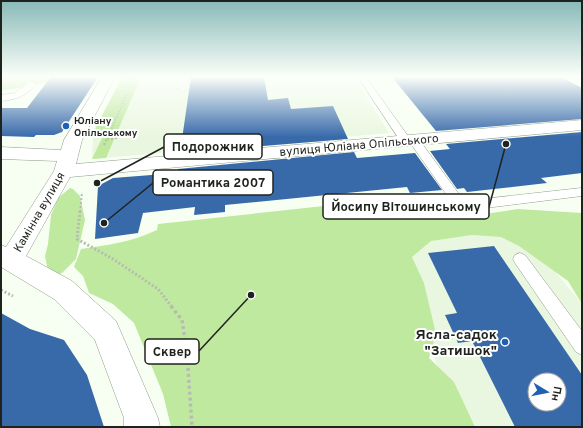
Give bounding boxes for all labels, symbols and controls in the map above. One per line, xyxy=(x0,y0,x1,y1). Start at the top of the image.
place label: Юліану Опільському xyxy=(74,115,138,140)
marker: Юліану Опільському xyxy=(61,121,71,131)
street label: вулиця Юліана Опільського xyxy=(279,131,440,161)
callout: Подорожник xyxy=(164,134,262,159)
text: Подорожник xyxy=(172,140,255,156)
street label: Камінна вулиця xyxy=(10,169,69,256)
callout: Романтика 2007 xyxy=(153,170,273,195)
text: Романтика 2007 xyxy=(161,176,265,192)
callout: Йосипу Вітошинському xyxy=(323,194,489,219)
text: Йосипу Вітошинському xyxy=(331,198,481,216)
place label: Ясла-садок "Затишок" xyxy=(415,327,497,360)
marker: Ясла-садок "Затишок" xyxy=(500,337,510,347)
callout: Сквер xyxy=(145,339,199,364)
text: Сквер xyxy=(153,345,191,361)
north arrow xyxy=(527,372,567,412)
text: Пн xyxy=(548,385,564,402)

